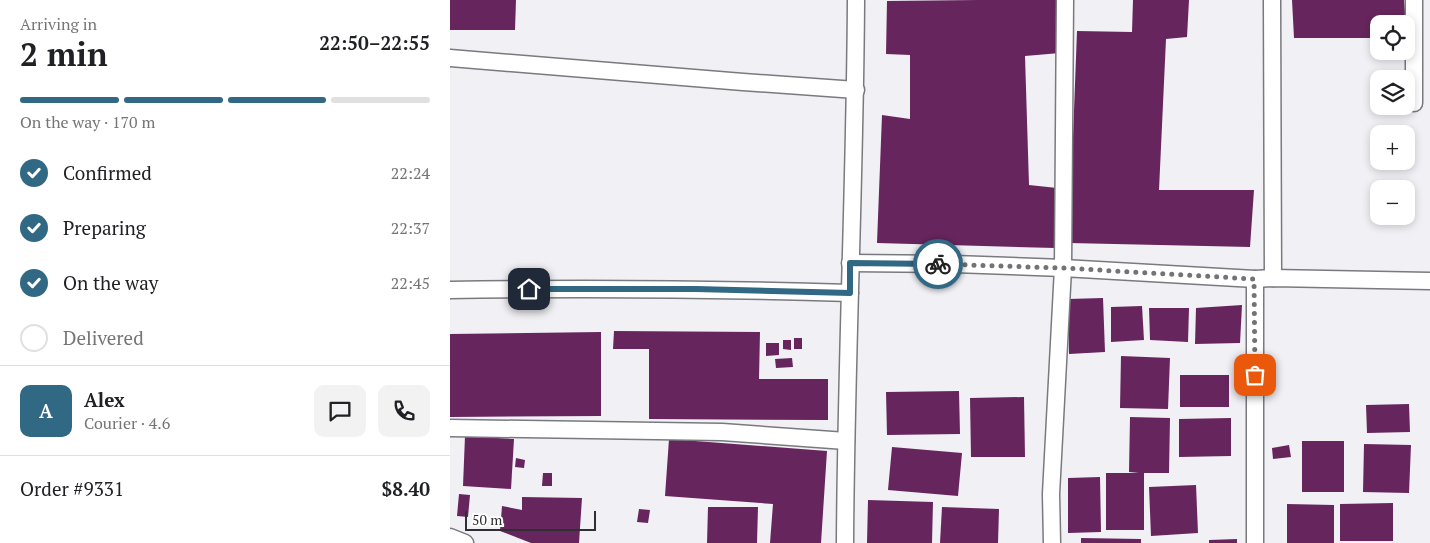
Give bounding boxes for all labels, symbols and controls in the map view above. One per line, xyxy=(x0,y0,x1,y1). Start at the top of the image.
text: Arriving in xyxy=(20,13,97,35)
map controls xyxy=(1370,15,1415,225)
button: locate xyxy=(1370,15,1415,60)
text: 22:50–22:55 xyxy=(319,30,430,55)
text: 2 min xyxy=(20,33,108,75)
button: layers xyxy=(1370,70,1415,115)
text: On the way · 170 m xyxy=(20,111,155,133)
button: + xyxy=(1370,125,1415,170)
icon: check xyxy=(20,159,48,187)
text: Confirmed xyxy=(63,160,152,185)
text: 22:24 xyxy=(391,162,430,184)
button: − xyxy=(1370,180,1415,225)
icon: check xyxy=(20,214,48,242)
text: Preparing xyxy=(63,215,146,240)
text: 22:37 xyxy=(391,217,430,239)
courier xyxy=(913,239,963,289)
icon: bike xyxy=(924,250,952,278)
pin xyxy=(508,268,550,310)
icon: check xyxy=(20,269,48,297)
text: On the way xyxy=(63,270,158,295)
text: 22:45 xyxy=(391,272,430,294)
icon: home xyxy=(515,275,543,303)
text: Delivered xyxy=(63,325,144,350)
pin xyxy=(1234,354,1276,396)
icon: bag xyxy=(1241,361,1269,389)
button: chat xyxy=(314,385,366,437)
button: phone xyxy=(378,385,430,437)
text: Alex xyxy=(84,387,125,412)
text: A xyxy=(39,398,53,423)
text: Courier · 4.6 xyxy=(84,412,170,434)
text: Order #9331 xyxy=(20,476,124,501)
text: $8.40 xyxy=(381,476,430,501)
scale bar xyxy=(465,508,596,531)
text: 50 m xyxy=(472,510,502,529)

